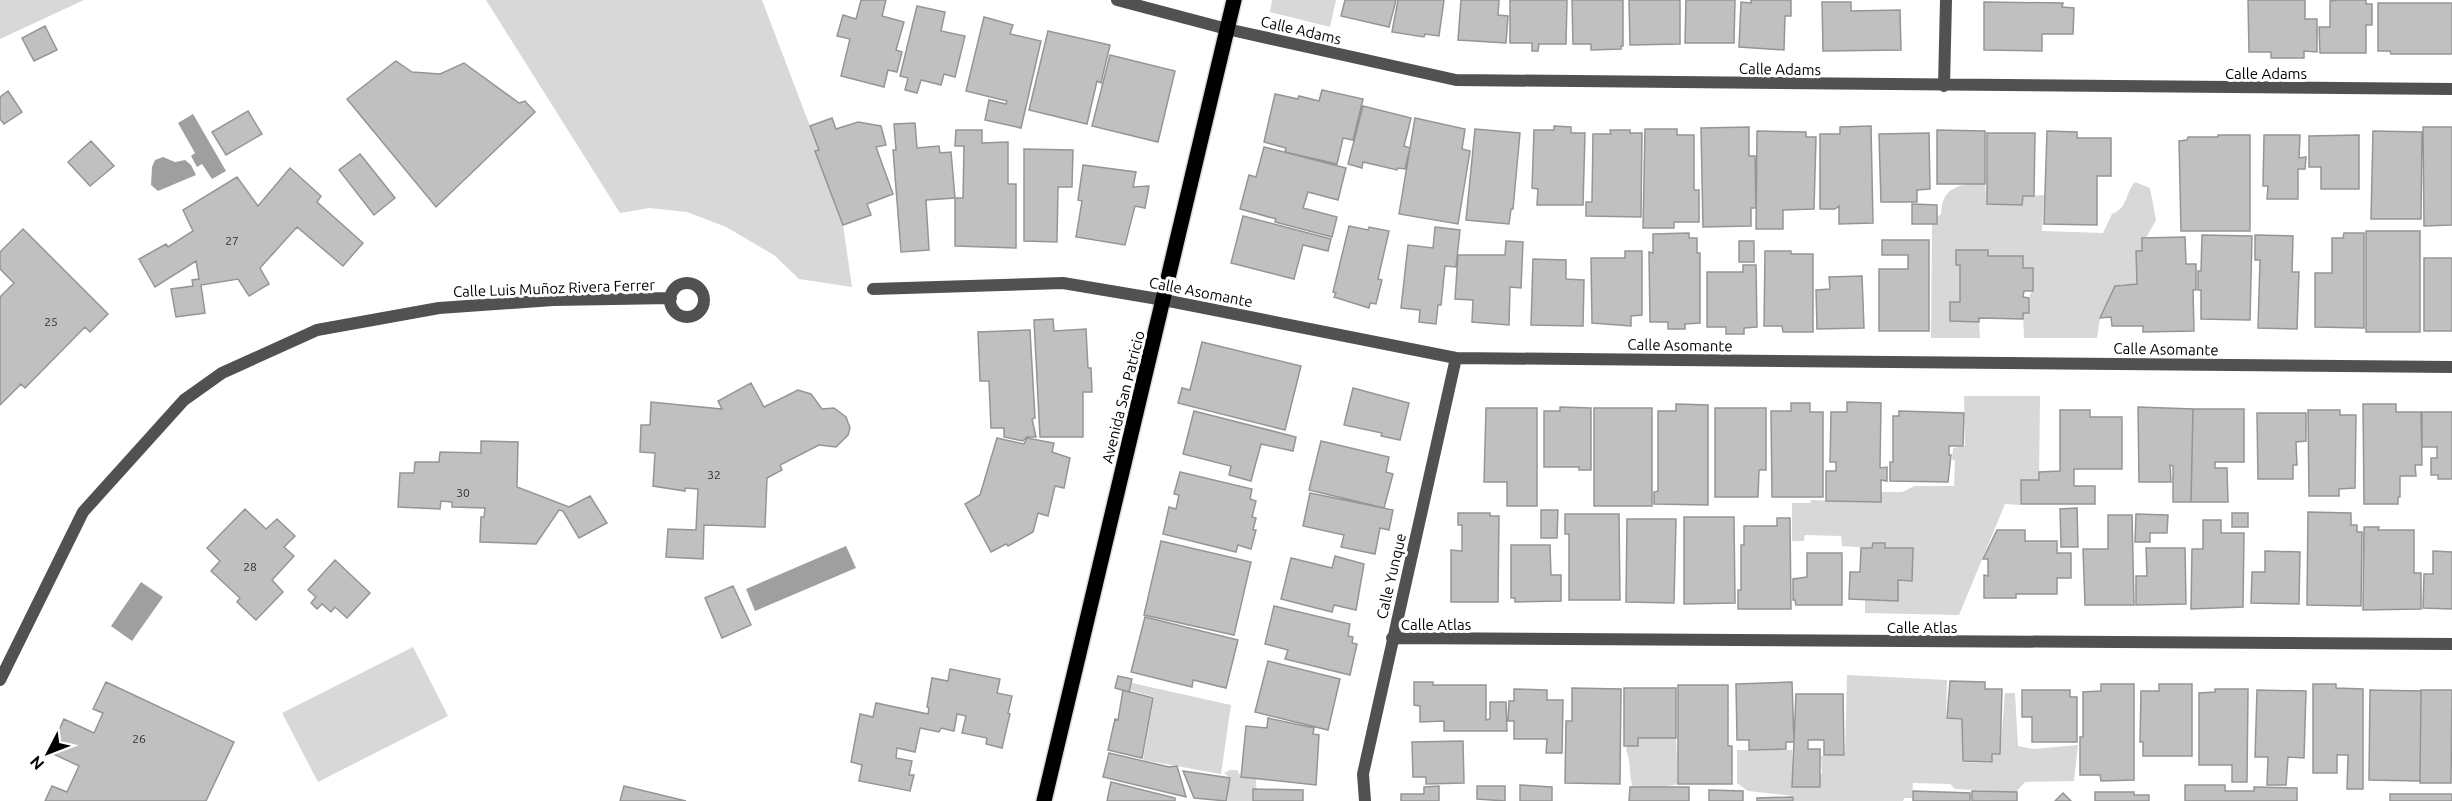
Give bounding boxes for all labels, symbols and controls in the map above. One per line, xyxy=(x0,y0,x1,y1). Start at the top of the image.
street label: Calle Adams xyxy=(1259,12,1343,48)
street label: Calle Adams xyxy=(1739,60,1821,78)
street label: Calle Adams xyxy=(2225,65,2307,82)
house number: 27 xyxy=(225,234,239,247)
street label: Calle Asomante xyxy=(1148,274,1254,310)
street label: Calle Luis Muñoz Rivera Ferrer xyxy=(453,276,656,300)
house number: 25 xyxy=(44,315,58,328)
street label: Avenida San Patricio xyxy=(1098,329,1148,465)
street label: Calle Asomante xyxy=(1627,336,1733,354)
street label: Calle Asomante xyxy=(2113,340,2219,358)
house number: 32 xyxy=(707,468,721,481)
house number: 30 xyxy=(456,486,470,499)
street label: Calle Yunque xyxy=(1373,531,1409,621)
house number: 28 xyxy=(243,560,257,573)
street label: Calle Atlas xyxy=(1401,616,1471,633)
street label: Calle Atlas xyxy=(1887,619,1957,636)
north arrow xyxy=(18,723,78,783)
house number: 26 xyxy=(132,732,146,745)
text: N xyxy=(26,753,48,773)

